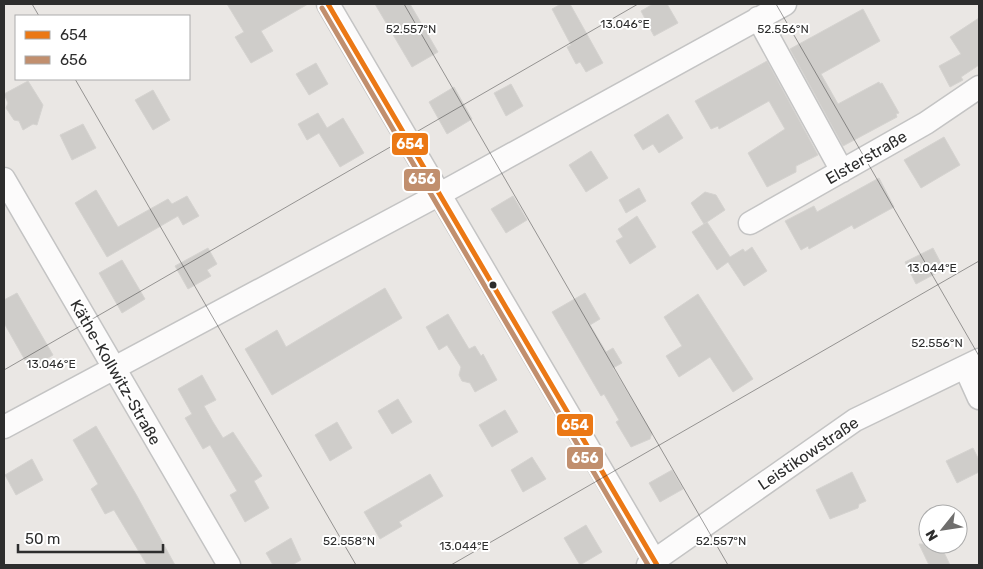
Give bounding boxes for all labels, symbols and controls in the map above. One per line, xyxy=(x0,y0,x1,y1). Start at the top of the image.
legend xyxy=(15,15,190,80)
text: 13.046°E xyxy=(600,17,650,31)
text: 52.557°N xyxy=(386,22,436,36)
text: 52.556°N xyxy=(757,22,809,36)
text: 654 xyxy=(60,26,87,44)
text: 656 xyxy=(60,51,87,69)
street label: Elsterstraße xyxy=(822,127,910,188)
line badge: 654 xyxy=(391,132,429,156)
text: 654 xyxy=(396,136,424,153)
line badge: 656 xyxy=(403,168,441,192)
text: 656 xyxy=(408,171,436,188)
text: 13.044°E xyxy=(907,261,957,275)
unlabelled marker xyxy=(488,280,498,290)
street label: Käthe-Kollwitz-Straße xyxy=(66,296,165,448)
text: 52.556°N xyxy=(911,336,963,350)
text: 13.046°E xyxy=(26,357,76,371)
line badge: 654 xyxy=(556,413,594,437)
street label: Leistikowstraße xyxy=(754,413,862,494)
text: 654 xyxy=(561,417,589,434)
line badge: 656 xyxy=(566,446,604,470)
text: 656 xyxy=(571,450,599,467)
north arrow xyxy=(918,504,968,554)
scale bar xyxy=(18,522,162,554)
text: N xyxy=(922,527,942,544)
text: 50 m xyxy=(25,530,60,548)
text: 52.558°N xyxy=(323,534,375,548)
text: 52.557°N xyxy=(696,534,746,548)
text: 13.044°E xyxy=(439,539,489,553)

